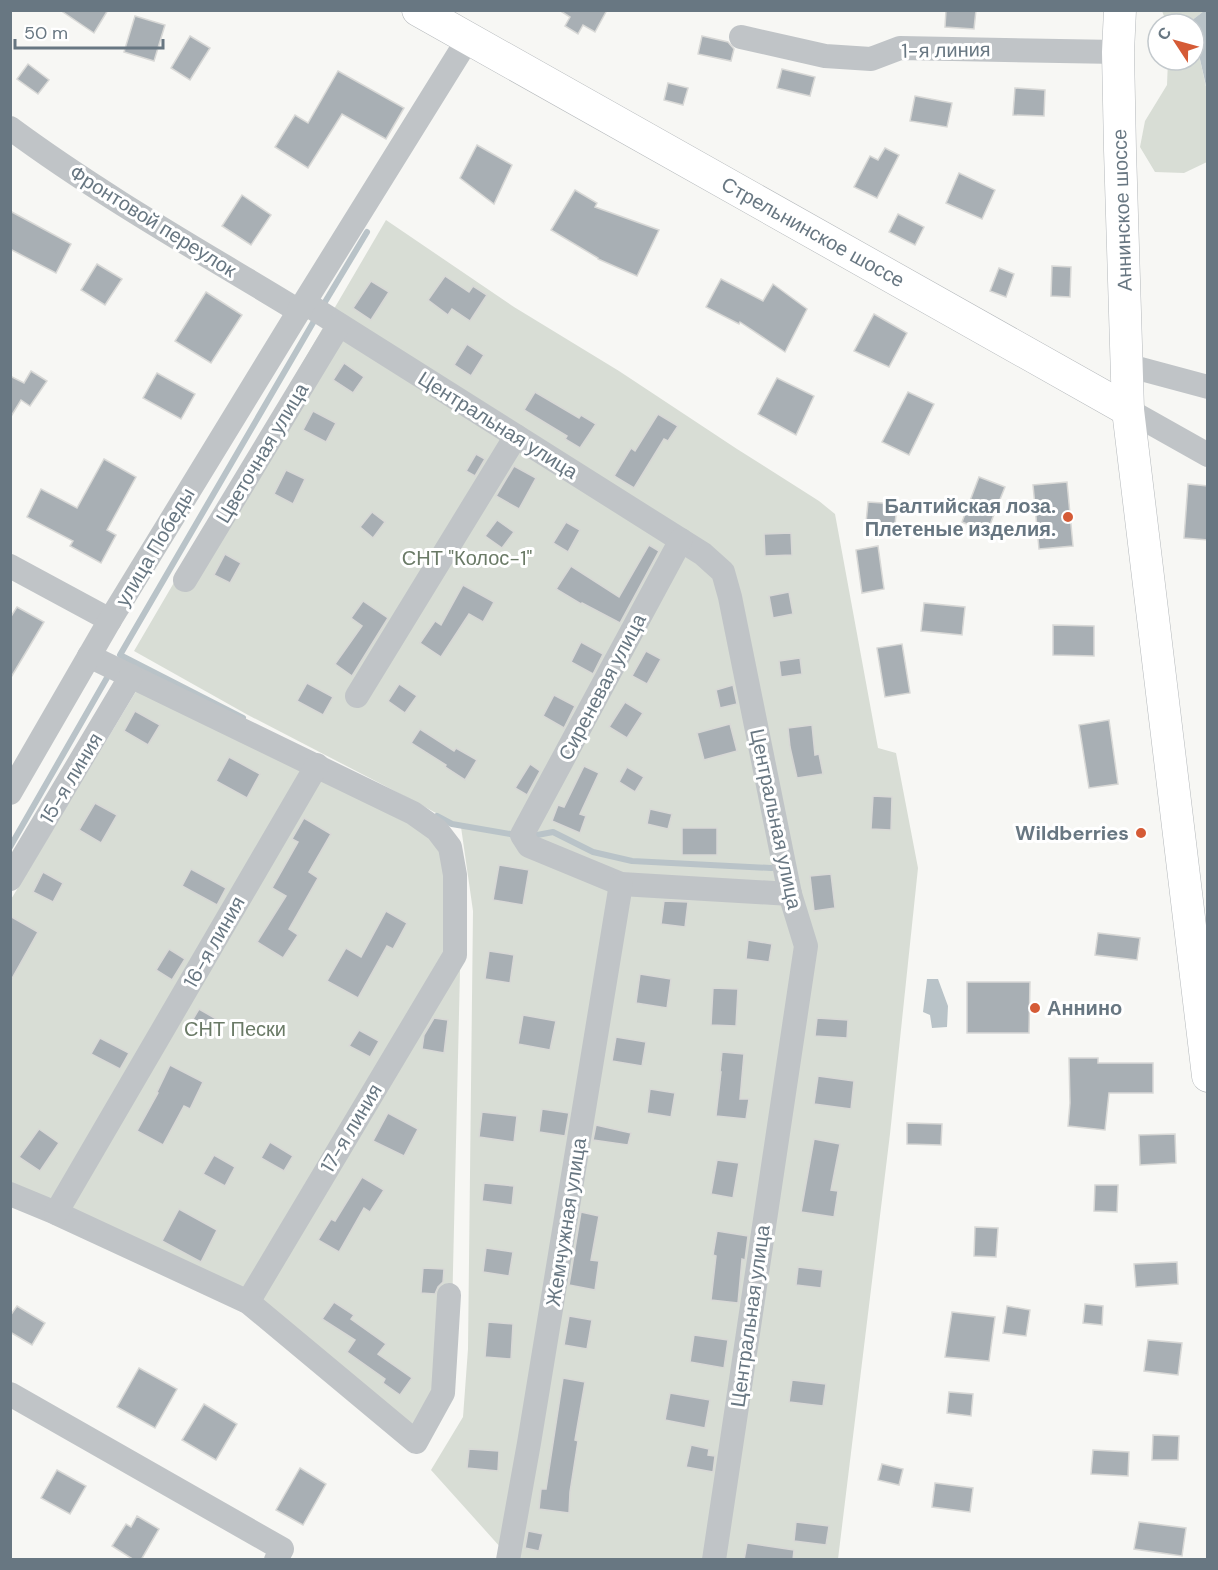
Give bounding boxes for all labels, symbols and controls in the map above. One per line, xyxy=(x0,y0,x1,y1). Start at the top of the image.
scale bar xyxy=(15,12,164,50)
north arrow xyxy=(1146,12,1206,72)
text: 50 m xyxy=(24,21,68,45)
text: С xyxy=(1152,22,1176,44)
street label: 1-я линия xyxy=(901,36,991,64)
street label: Аннинское шоссе xyxy=(1106,128,1138,292)
street label: Фронтовой переулок xyxy=(65,159,241,283)
street label: Стрельнинское шоссе xyxy=(717,171,909,293)
street label: Центральная улица xyxy=(413,365,584,485)
street label: Цветочная улица xyxy=(210,377,315,528)
street label: улица Победы xyxy=(109,483,201,611)
place label: Балтийская лоза. Плетеные изделия. xyxy=(865,493,1056,542)
marker: Балтийская лоза. Плетеные изделия. xyxy=(1061,510,1075,524)
park label: СНТ "Колос-1" xyxy=(402,545,532,571)
street label: Сиреневая улица xyxy=(552,608,652,765)
street label: Центральная улица xyxy=(744,726,808,912)
street label: 15-я линия xyxy=(34,728,108,828)
place label: Wildberries xyxy=(1015,820,1129,846)
marker: Wildberries xyxy=(1134,826,1148,840)
street label: 16-я линия xyxy=(177,891,251,993)
place label: Аннино xyxy=(1047,995,1122,1021)
marker: Аннино xyxy=(1028,1001,1042,1015)
park label: СНТ Пески xyxy=(184,1016,286,1042)
street label: 17-я линия xyxy=(314,1079,388,1177)
street label: Жемчужная улица xyxy=(540,1135,592,1308)
street label: Центральная улица xyxy=(724,1222,776,1409)

